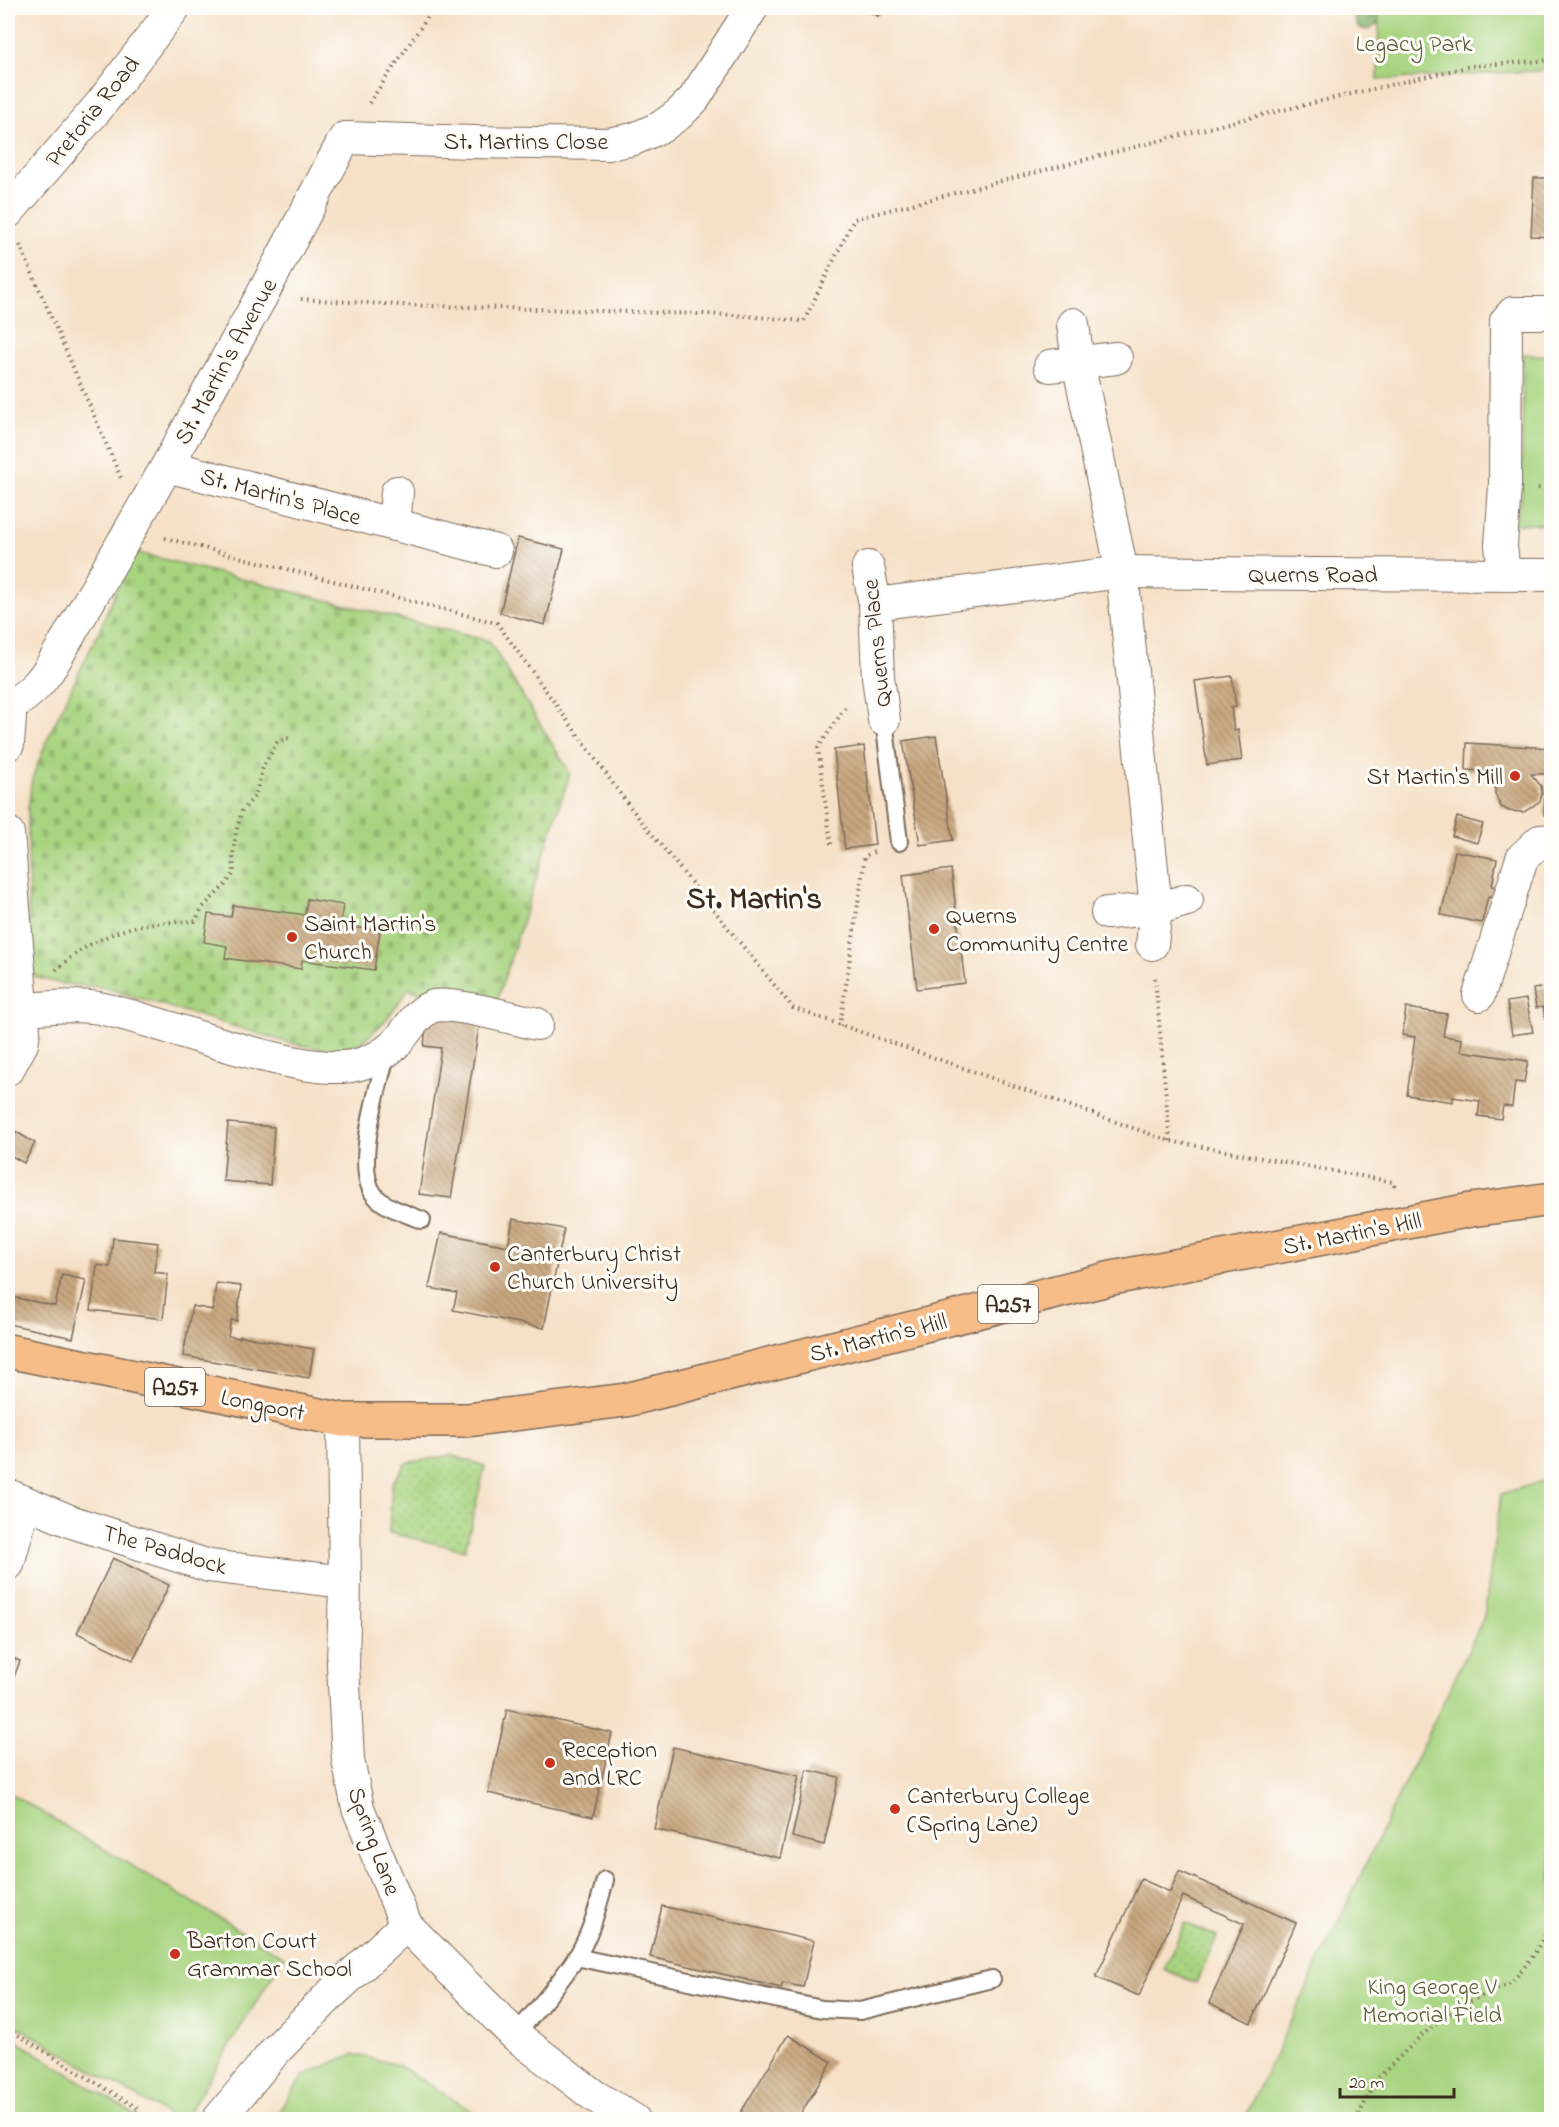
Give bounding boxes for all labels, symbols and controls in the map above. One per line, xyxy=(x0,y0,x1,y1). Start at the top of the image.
park label: Legacy Park xyxy=(1356,28,1473,64)
street label: Pretoria Road xyxy=(38,49,150,176)
street label: St. Martins Close xyxy=(444,126,608,161)
street label: St. Martin's Avenue xyxy=(167,272,288,452)
street label: St. Martin's Place xyxy=(196,460,365,537)
street label: Querns Road xyxy=(1248,559,1378,594)
street label: Querns Place xyxy=(854,577,903,708)
place label: St Martin's Mill xyxy=(1367,761,1503,796)
marker: St Martin's Mill xyxy=(1508,769,1522,783)
district label: St. Martin's xyxy=(686,879,822,923)
place label: Querns Community Centre xyxy=(946,900,1128,964)
place label: Saint Martin's Church xyxy=(304,908,436,971)
marker: Querns Community Centre xyxy=(927,922,941,936)
marker: Saint Martin's Church xyxy=(285,930,299,944)
street label: St. Martin's Hill xyxy=(1280,1205,1425,1266)
place label: Canterbury Christ Church University xyxy=(507,1238,681,1302)
marker: Canterbury Christ Church University xyxy=(488,1260,502,1274)
road number: A257 xyxy=(978,1285,1038,1323)
street label: St. Martin's Hill xyxy=(806,1305,951,1373)
road number: A257 xyxy=(145,1368,205,1406)
street label: Longport xyxy=(217,1381,308,1432)
street label: The Paddock xyxy=(98,1517,231,1586)
place label: Reception and LRC xyxy=(562,1734,657,1797)
marker: Reception and LRC xyxy=(543,1756,557,1770)
place label: Canterbury College (Spring Lane) xyxy=(907,1780,1090,1843)
street label: Spring Lane xyxy=(337,1783,409,1901)
marker: Canterbury College (Spring Lane) xyxy=(888,1802,902,1816)
place label: Barton Court Grammar School xyxy=(186,1925,352,1988)
marker: Barton Court Grammar School xyxy=(168,1947,182,1961)
park label: King George V Memorial Field xyxy=(1362,1971,1502,2034)
scale bar xyxy=(1340,2061,1454,2099)
text: 20 m xyxy=(1349,2071,1384,2097)

